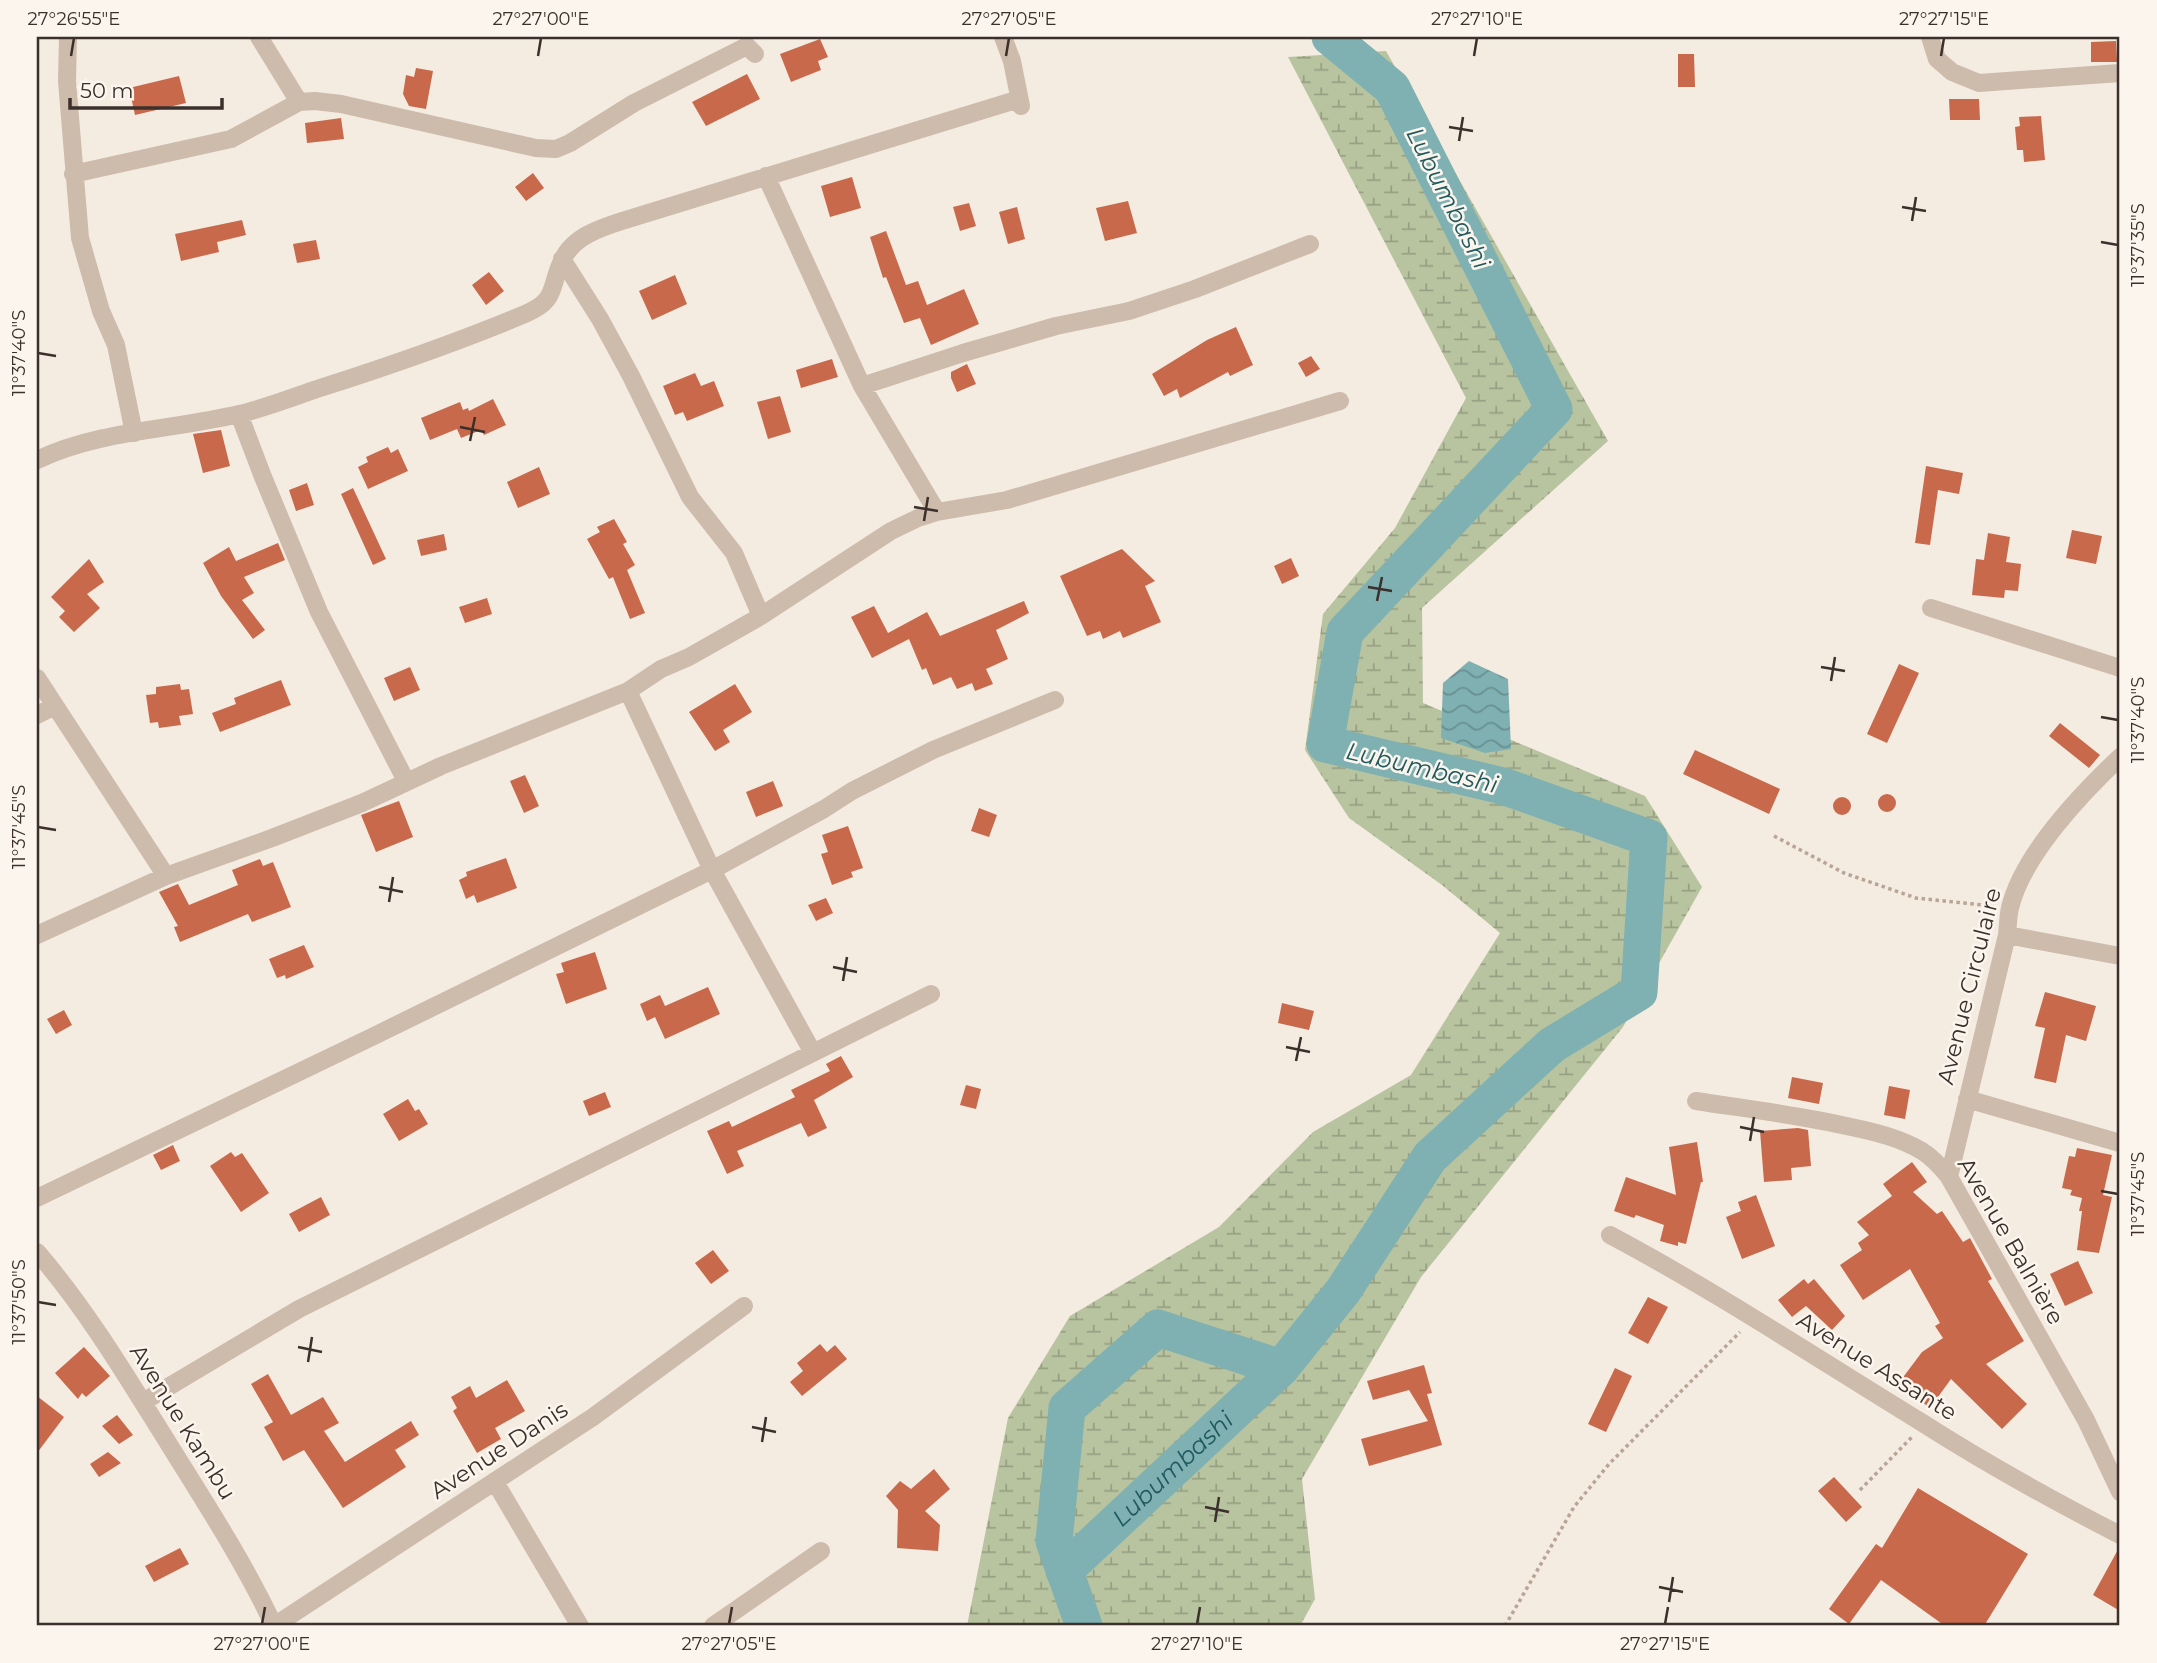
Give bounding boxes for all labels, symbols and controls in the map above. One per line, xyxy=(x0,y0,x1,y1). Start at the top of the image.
text: 27°26'55"E xyxy=(28,8,120,30)
text: 27°27'00"E xyxy=(493,8,589,30)
text: 27°27'05"E xyxy=(962,8,1056,30)
text: 27°27'10"E xyxy=(1431,8,1523,30)
text: 27°27'15"E xyxy=(1899,8,1989,30)
scale bar xyxy=(70,66,222,110)
text: 50 m xyxy=(80,78,134,103)
water label: Lubumbashi xyxy=(1400,122,1497,274)
text: 11°37'35"S xyxy=(2127,203,2149,287)
text: 11°37'40"S xyxy=(8,310,30,396)
text: 11°37'40"S xyxy=(2127,677,2149,763)
water label: Lubumbashi xyxy=(1343,736,1501,799)
text: 11°37'45"S xyxy=(8,785,30,869)
street label: Avenue Circulaire xyxy=(1931,885,2007,1087)
street label: Avenue Balnière xyxy=(1952,1152,2070,1330)
text: 11°37'45"S xyxy=(2127,1152,2149,1236)
text: 11°37'50"S xyxy=(8,1259,30,1345)
street label: Avenue Assante xyxy=(1792,1305,1962,1427)
street label: Avenue Kambu xyxy=(124,1339,242,1505)
street label: Avenue Danis xyxy=(425,1395,573,1505)
water label: Lubumbashi xyxy=(1106,1405,1239,1532)
text: 27°27'00"E xyxy=(214,1633,310,1655)
text: 27°27'05"E xyxy=(682,1633,776,1655)
text: 27°27'10"E xyxy=(1151,1633,1243,1655)
text: 27°27'15"E xyxy=(1620,1633,1710,1655)

